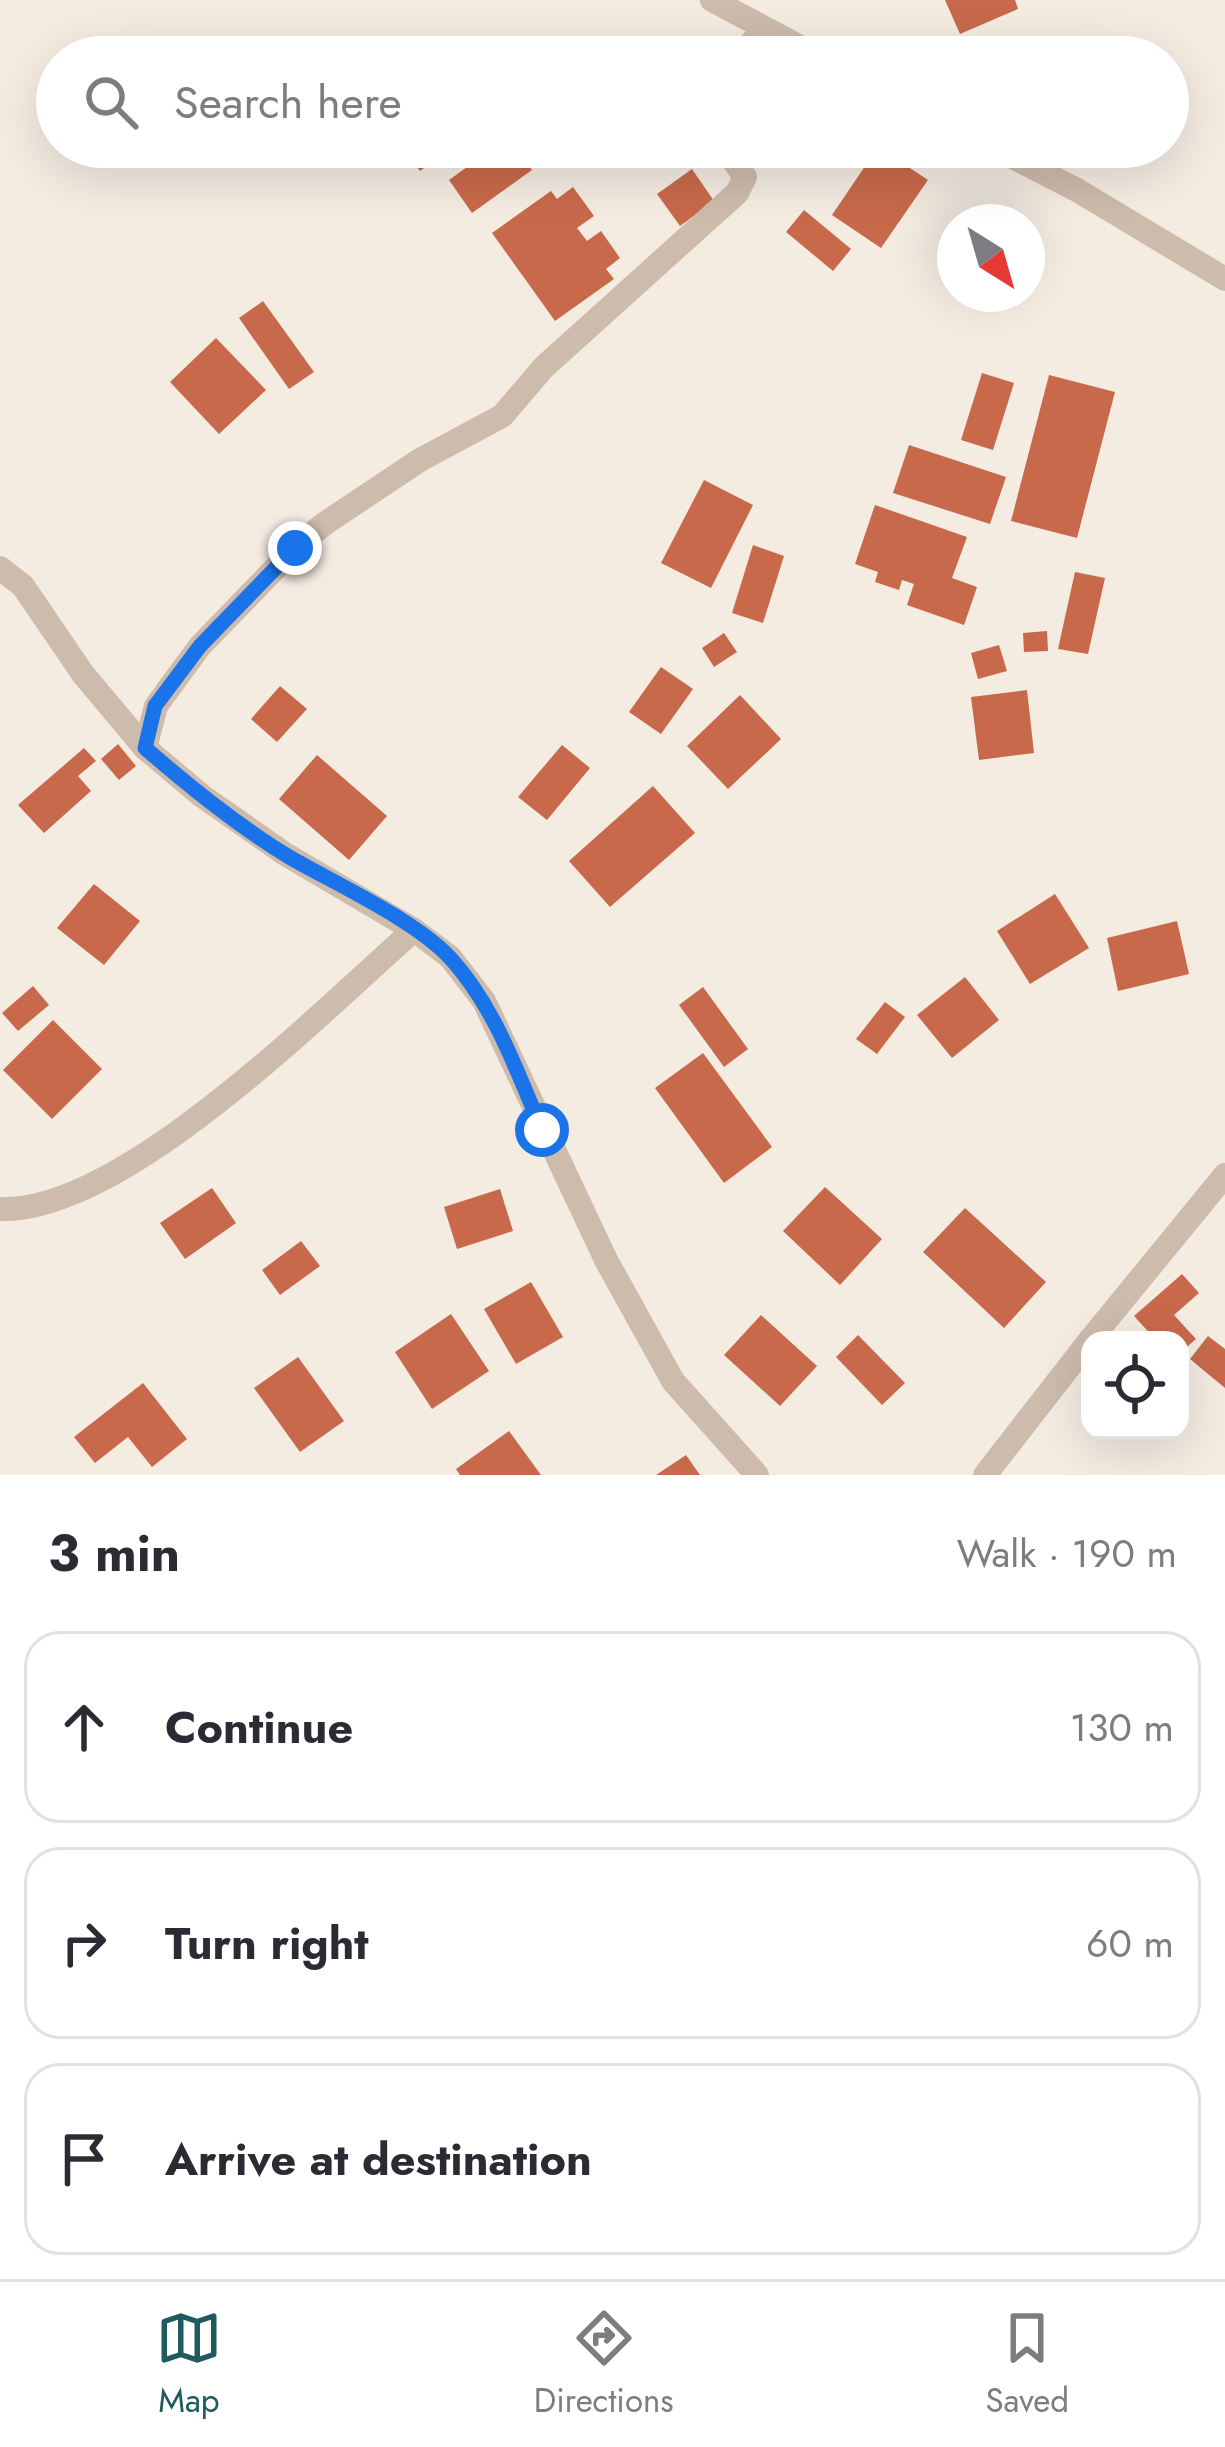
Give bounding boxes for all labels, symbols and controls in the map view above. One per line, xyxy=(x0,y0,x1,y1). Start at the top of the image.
search box xyxy=(36,36,1189,168)
icon: search xyxy=(78,69,144,135)
text: Search here xyxy=(174,70,402,135)
north arrow xyxy=(937,204,1045,312)
route end xyxy=(268,521,322,575)
route start xyxy=(515,1103,569,1157)
map controls xyxy=(1081,1331,1189,1439)
button: locate xyxy=(1081,1331,1189,1439)
text: 3 min xyxy=(48,1516,180,1590)
text: Walk · 190 m xyxy=(957,1525,1177,1582)
icon: ahead xyxy=(51,1694,117,1760)
text: Continue xyxy=(165,1695,353,1760)
text: 130 m xyxy=(1070,1699,1174,1756)
icon: right xyxy=(51,1910,117,1976)
text: Turn right xyxy=(165,1911,369,1976)
text: 60 m xyxy=(1086,1915,1174,1972)
icon: arrive xyxy=(51,2126,117,2192)
text: Arrive at destination xyxy=(165,2127,592,2192)
tab: Map xyxy=(156,2305,222,2424)
tab: Directions xyxy=(534,2305,674,2424)
tab: Saved xyxy=(985,2305,1069,2424)

